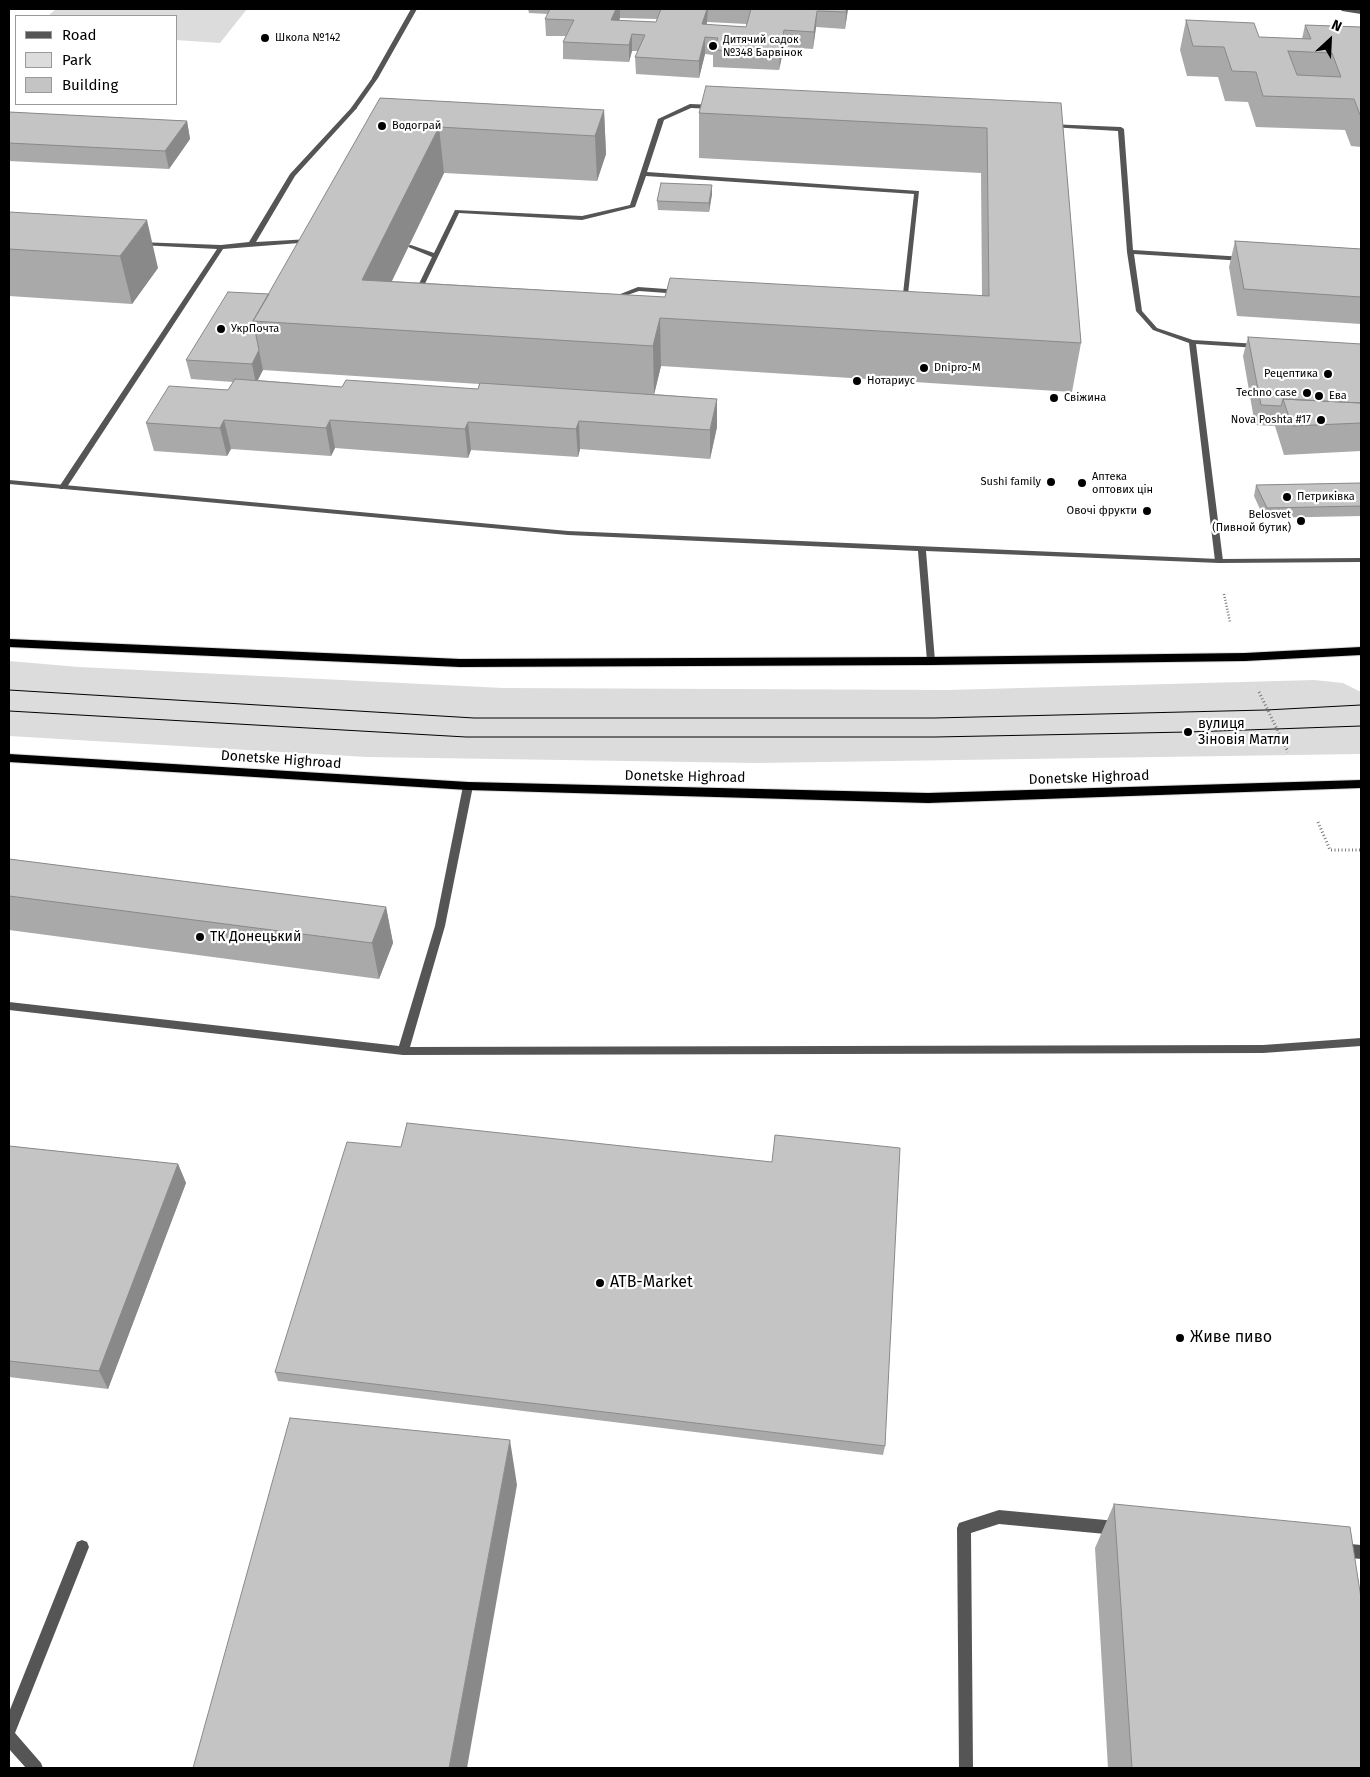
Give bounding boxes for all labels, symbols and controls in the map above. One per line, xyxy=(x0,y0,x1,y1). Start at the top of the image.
legend xyxy=(15,15,178,105)
north arrow xyxy=(1305,15,1355,65)
text: N xyxy=(1329,16,1344,36)
text: Road xyxy=(62,26,97,44)
place label: Школа №142 xyxy=(275,31,341,45)
marker: Школа №142 xyxy=(259,32,271,44)
place label: Дитячий садок №348 Барвінок xyxy=(723,33,802,59)
marker: Дитячий садок №348 Барвінок xyxy=(707,40,719,52)
text: Park xyxy=(62,51,92,69)
text: Building xyxy=(62,76,118,94)
place label: Водограй xyxy=(392,119,441,133)
marker: Водограй xyxy=(376,120,388,132)
place label: УкрПочта xyxy=(231,322,279,336)
marker: УкрПочта xyxy=(215,323,227,335)
place label: Dnipro-M xyxy=(934,361,980,375)
marker: Dnipro-M xyxy=(918,362,930,374)
place label: Рецептика xyxy=(1264,367,1318,381)
marker: Рецептика xyxy=(1322,368,1334,380)
place label: Нотариус xyxy=(867,374,915,388)
marker: Нотариус xyxy=(851,375,863,387)
place label: Techno case xyxy=(1236,386,1297,400)
marker: Techno case xyxy=(1301,387,1313,399)
place label: Ева xyxy=(1329,389,1347,403)
marker: Ева xyxy=(1313,390,1325,402)
place label: Свіжина xyxy=(1064,391,1106,405)
marker: Свіжина xyxy=(1048,392,1060,404)
place label: Nova Poshta #17 xyxy=(1231,413,1311,427)
marker: Nova Poshta #17 xyxy=(1315,414,1327,426)
place label: Аптека оптових цін xyxy=(1092,470,1153,496)
place label: Sushi family xyxy=(981,475,1041,489)
marker: Sushi family xyxy=(1045,476,1057,488)
marker: Аптека оптових цін xyxy=(1076,477,1088,489)
place label: Петриківка xyxy=(1297,490,1355,504)
marker: Петриківка xyxy=(1281,491,1293,503)
place label: Овочі фрукти xyxy=(1067,504,1137,518)
marker: Овочі фрукти xyxy=(1141,505,1153,517)
place label: Belosvet (Пивной бутик) xyxy=(1212,508,1291,534)
marker: Belosvet (Пивной бутик) xyxy=(1295,515,1307,527)
place label: вулиця Зіновія Матли xyxy=(1198,716,1289,749)
marker: вулиця Зіновія Матли xyxy=(1182,726,1194,738)
street label: Donetske Highroad xyxy=(220,747,342,773)
street label: Donetske Highroad xyxy=(1028,767,1150,789)
street label: Donetske Highroad xyxy=(624,768,746,786)
place label: ТК Донецький xyxy=(210,929,301,945)
marker: ТК Донецький xyxy=(194,931,206,943)
place label: ATB-Market xyxy=(610,1273,693,1293)
marker: ATB-Market xyxy=(594,1277,606,1289)
place label: Живе пиво xyxy=(1190,1328,1272,1348)
marker: Живе пиво xyxy=(1174,1332,1186,1344)

